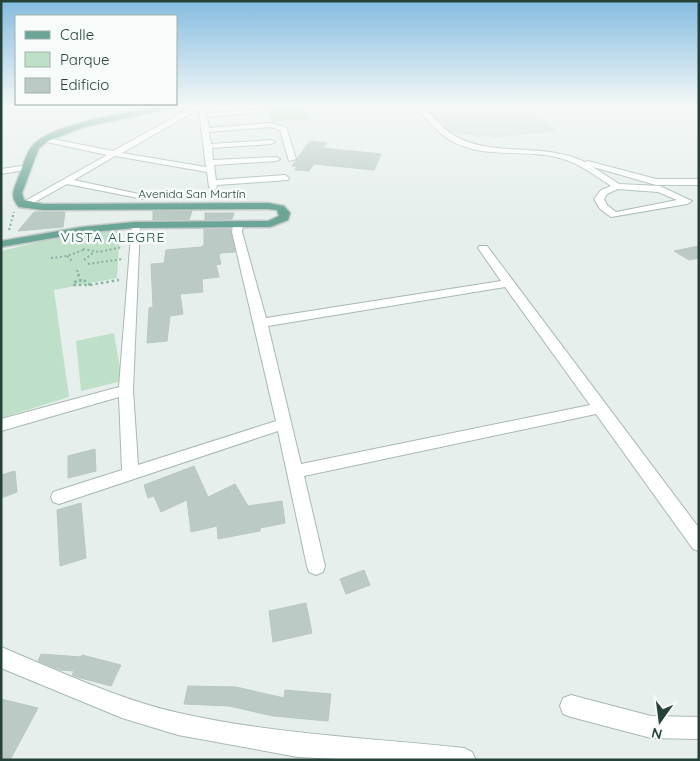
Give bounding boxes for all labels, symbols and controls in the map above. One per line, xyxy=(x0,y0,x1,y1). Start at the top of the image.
legend xyxy=(15,15,178,105)
text: Calle xyxy=(60,25,94,44)
text: Parque xyxy=(60,50,110,69)
text: Edificio xyxy=(60,75,109,94)
street label: Avenida San Martín xyxy=(138,186,246,201)
district label: VISTA ALEGRE xyxy=(61,228,165,246)
north arrow xyxy=(635,696,685,746)
text: N xyxy=(650,724,664,744)

